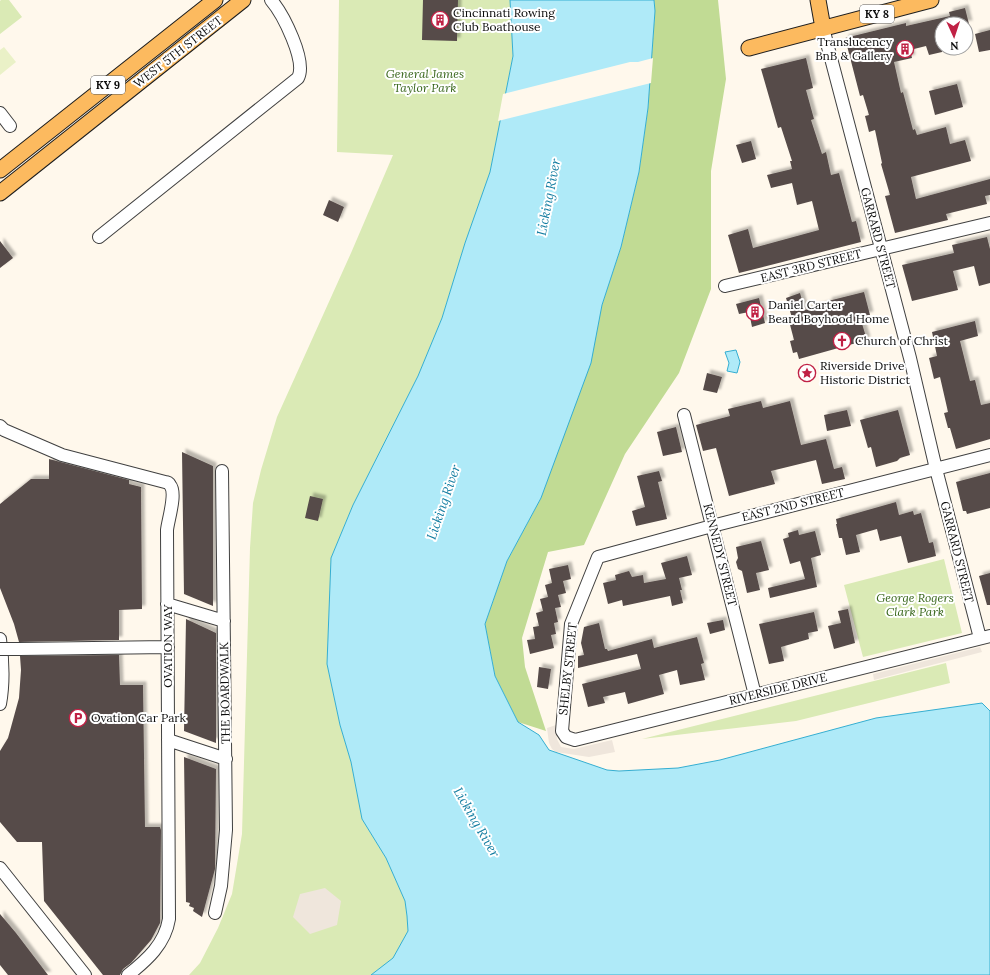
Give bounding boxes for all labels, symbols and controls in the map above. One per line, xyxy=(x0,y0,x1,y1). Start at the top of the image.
place label: Cincinnati Rowing Club Boathouse xyxy=(453,5,555,34)
road number: KY 8 xyxy=(860,5,894,23)
building icon: Cincinnati Rowing Club Boathouse xyxy=(430,10,450,30)
street label: WEST 5TH STREET xyxy=(130,12,225,91)
north arrow xyxy=(934,16,974,56)
place label: Translucency BnB & Gallery xyxy=(815,34,893,63)
building icon: Translucency BnB & Gallery xyxy=(895,39,915,59)
text: N xyxy=(949,39,959,53)
park label: General James Taylor Park xyxy=(386,66,464,95)
road number: KY 9 xyxy=(91,76,125,94)
water label: Licking River xyxy=(533,157,564,237)
street label: GARRARD STREET xyxy=(858,186,899,290)
street label: EAST 3RD STREET xyxy=(759,246,863,285)
place label: Daniel Carter Beard Boyhood Home xyxy=(768,297,890,326)
building icon: Daniel Carter Beard Boyhood Home xyxy=(745,302,765,322)
church icon: Church of Christ xyxy=(832,331,852,351)
place label: Church of Christ xyxy=(855,333,948,348)
place label: Riverside Drive Historic District xyxy=(820,358,910,387)
place icon: Riverside Drive Historic District xyxy=(797,363,817,383)
water label: Licking River xyxy=(423,462,464,542)
street label: EAST 2ND STREET xyxy=(740,484,846,524)
street label: GARRARD STREET xyxy=(938,500,977,604)
street label: KENNEDY STREET xyxy=(700,502,741,608)
park label: George Rogers Clark Park xyxy=(876,590,954,619)
street label: OVATION WAY xyxy=(160,604,175,688)
street label: SHELBY STREET xyxy=(555,622,580,716)
street label: THE BOARDWALK xyxy=(216,641,233,744)
street label: RIVERSIDE DRIVE xyxy=(727,669,828,708)
parking icon: Ovation Car Park xyxy=(68,708,88,728)
place label: Ovation Car Park xyxy=(91,710,187,725)
water label: Licking River xyxy=(450,784,504,860)

